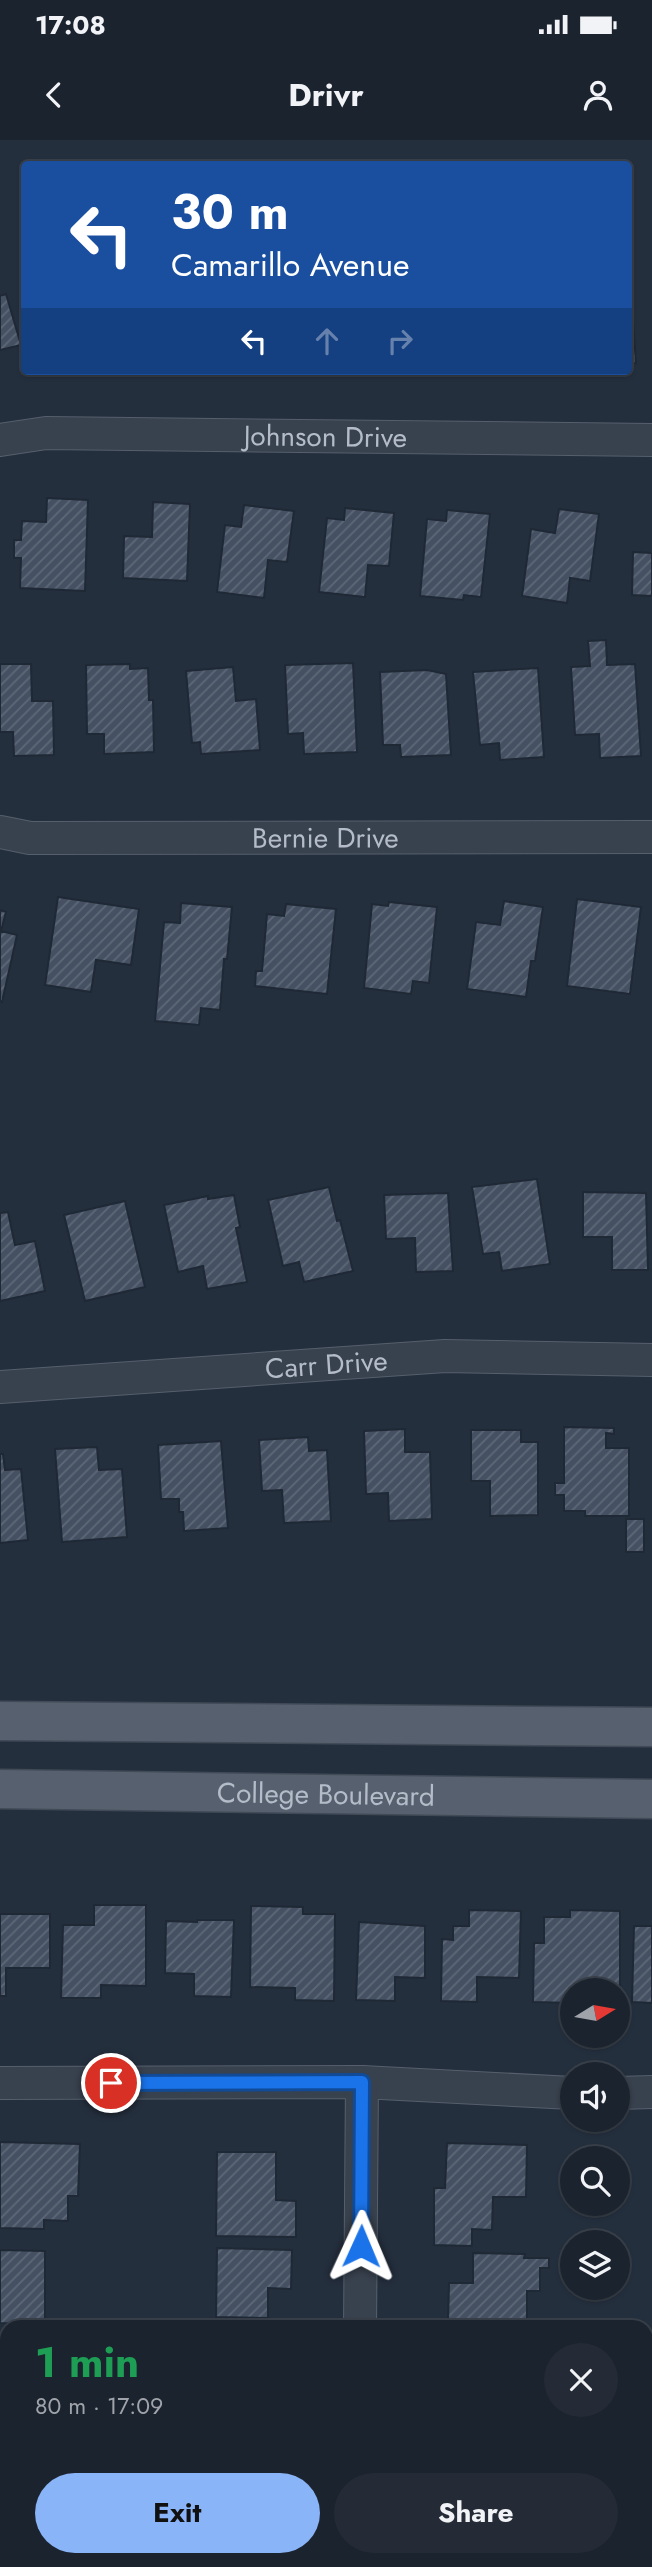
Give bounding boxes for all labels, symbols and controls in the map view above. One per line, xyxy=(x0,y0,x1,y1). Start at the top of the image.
text: 17:08 xyxy=(35,6,106,44)
text: Drivr xyxy=(288,72,364,118)
icon: back xyxy=(35,76,73,114)
icon: person xyxy=(579,76,617,114)
text: 30 m xyxy=(171,177,289,247)
icon: left xyxy=(56,189,147,280)
text: Camarillo Avenue xyxy=(171,242,409,288)
icon: left xyxy=(235,322,273,360)
icon: ahead xyxy=(308,322,346,360)
icon: right xyxy=(381,322,419,360)
street label: Johnson Drive xyxy=(240,415,407,458)
street label: Bernie Drive xyxy=(252,817,399,859)
street label: Carr Drive xyxy=(264,1340,389,1389)
street label: College Boulevard xyxy=(217,1772,435,1817)
north arrow xyxy=(560,1978,630,2048)
map controls xyxy=(560,1978,630,2300)
pin xyxy=(81,2053,141,2113)
button: sound xyxy=(560,2062,630,2132)
icon: arrive xyxy=(92,2064,130,2102)
button: search xyxy=(560,2146,630,2216)
position arrow xyxy=(324,2209,398,2283)
button: layers xyxy=(560,2230,630,2300)
text: 1 min xyxy=(35,2332,139,2393)
button: close xyxy=(544,2343,618,2417)
text: 80 m · 17:09 xyxy=(35,2389,163,2423)
button: Exit xyxy=(35,2473,320,2553)
button: Share xyxy=(334,2473,618,2553)

